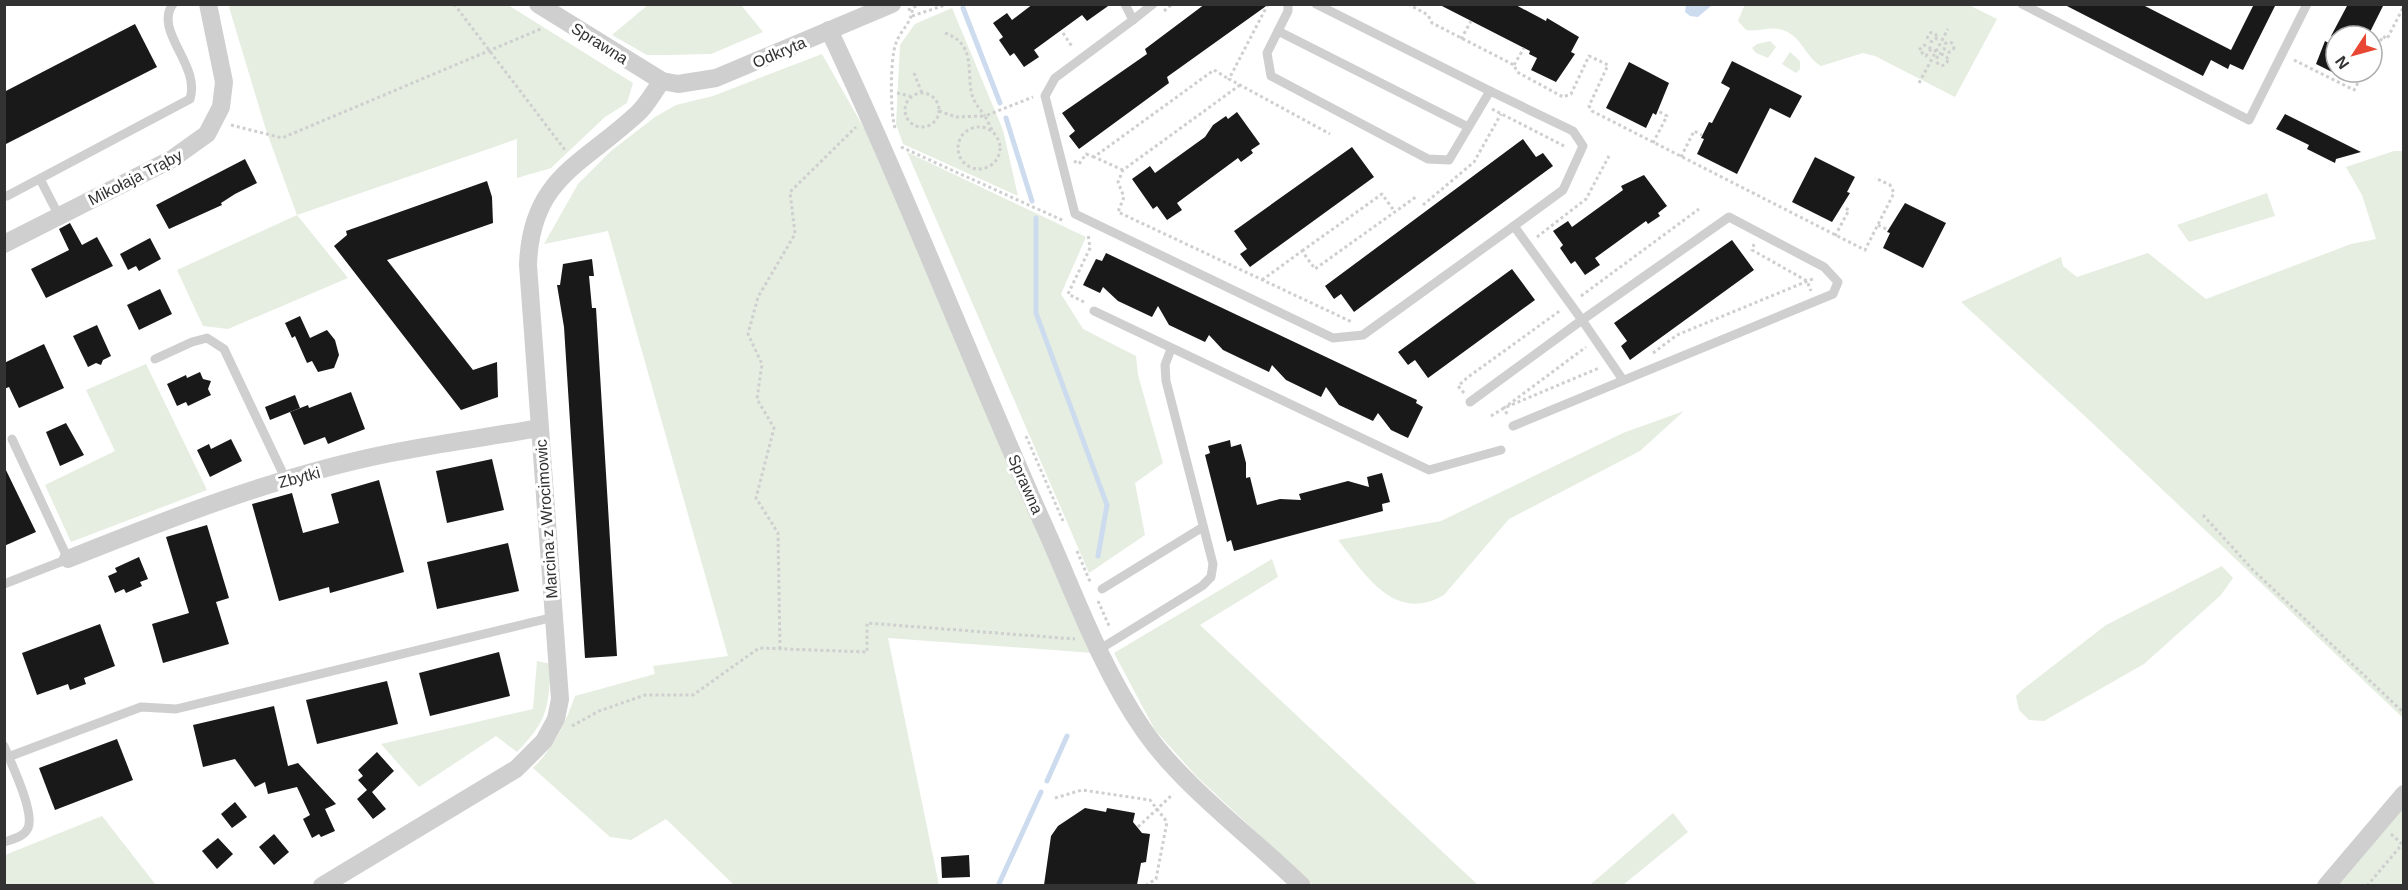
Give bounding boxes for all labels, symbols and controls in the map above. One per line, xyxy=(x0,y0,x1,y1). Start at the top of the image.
street label: Sprawna xyxy=(568,19,631,67)
north arrow xyxy=(2324,24,2384,84)
street label: Odkryta xyxy=(750,34,808,71)
text: N xyxy=(2332,53,2353,72)
street label: Mikołaja Trąby xyxy=(85,146,185,208)
street label: Marcina z Wrocimowic xyxy=(532,439,561,599)
street label: Sprawna xyxy=(1005,452,1046,517)
street label: Zbytki xyxy=(276,464,322,491)

